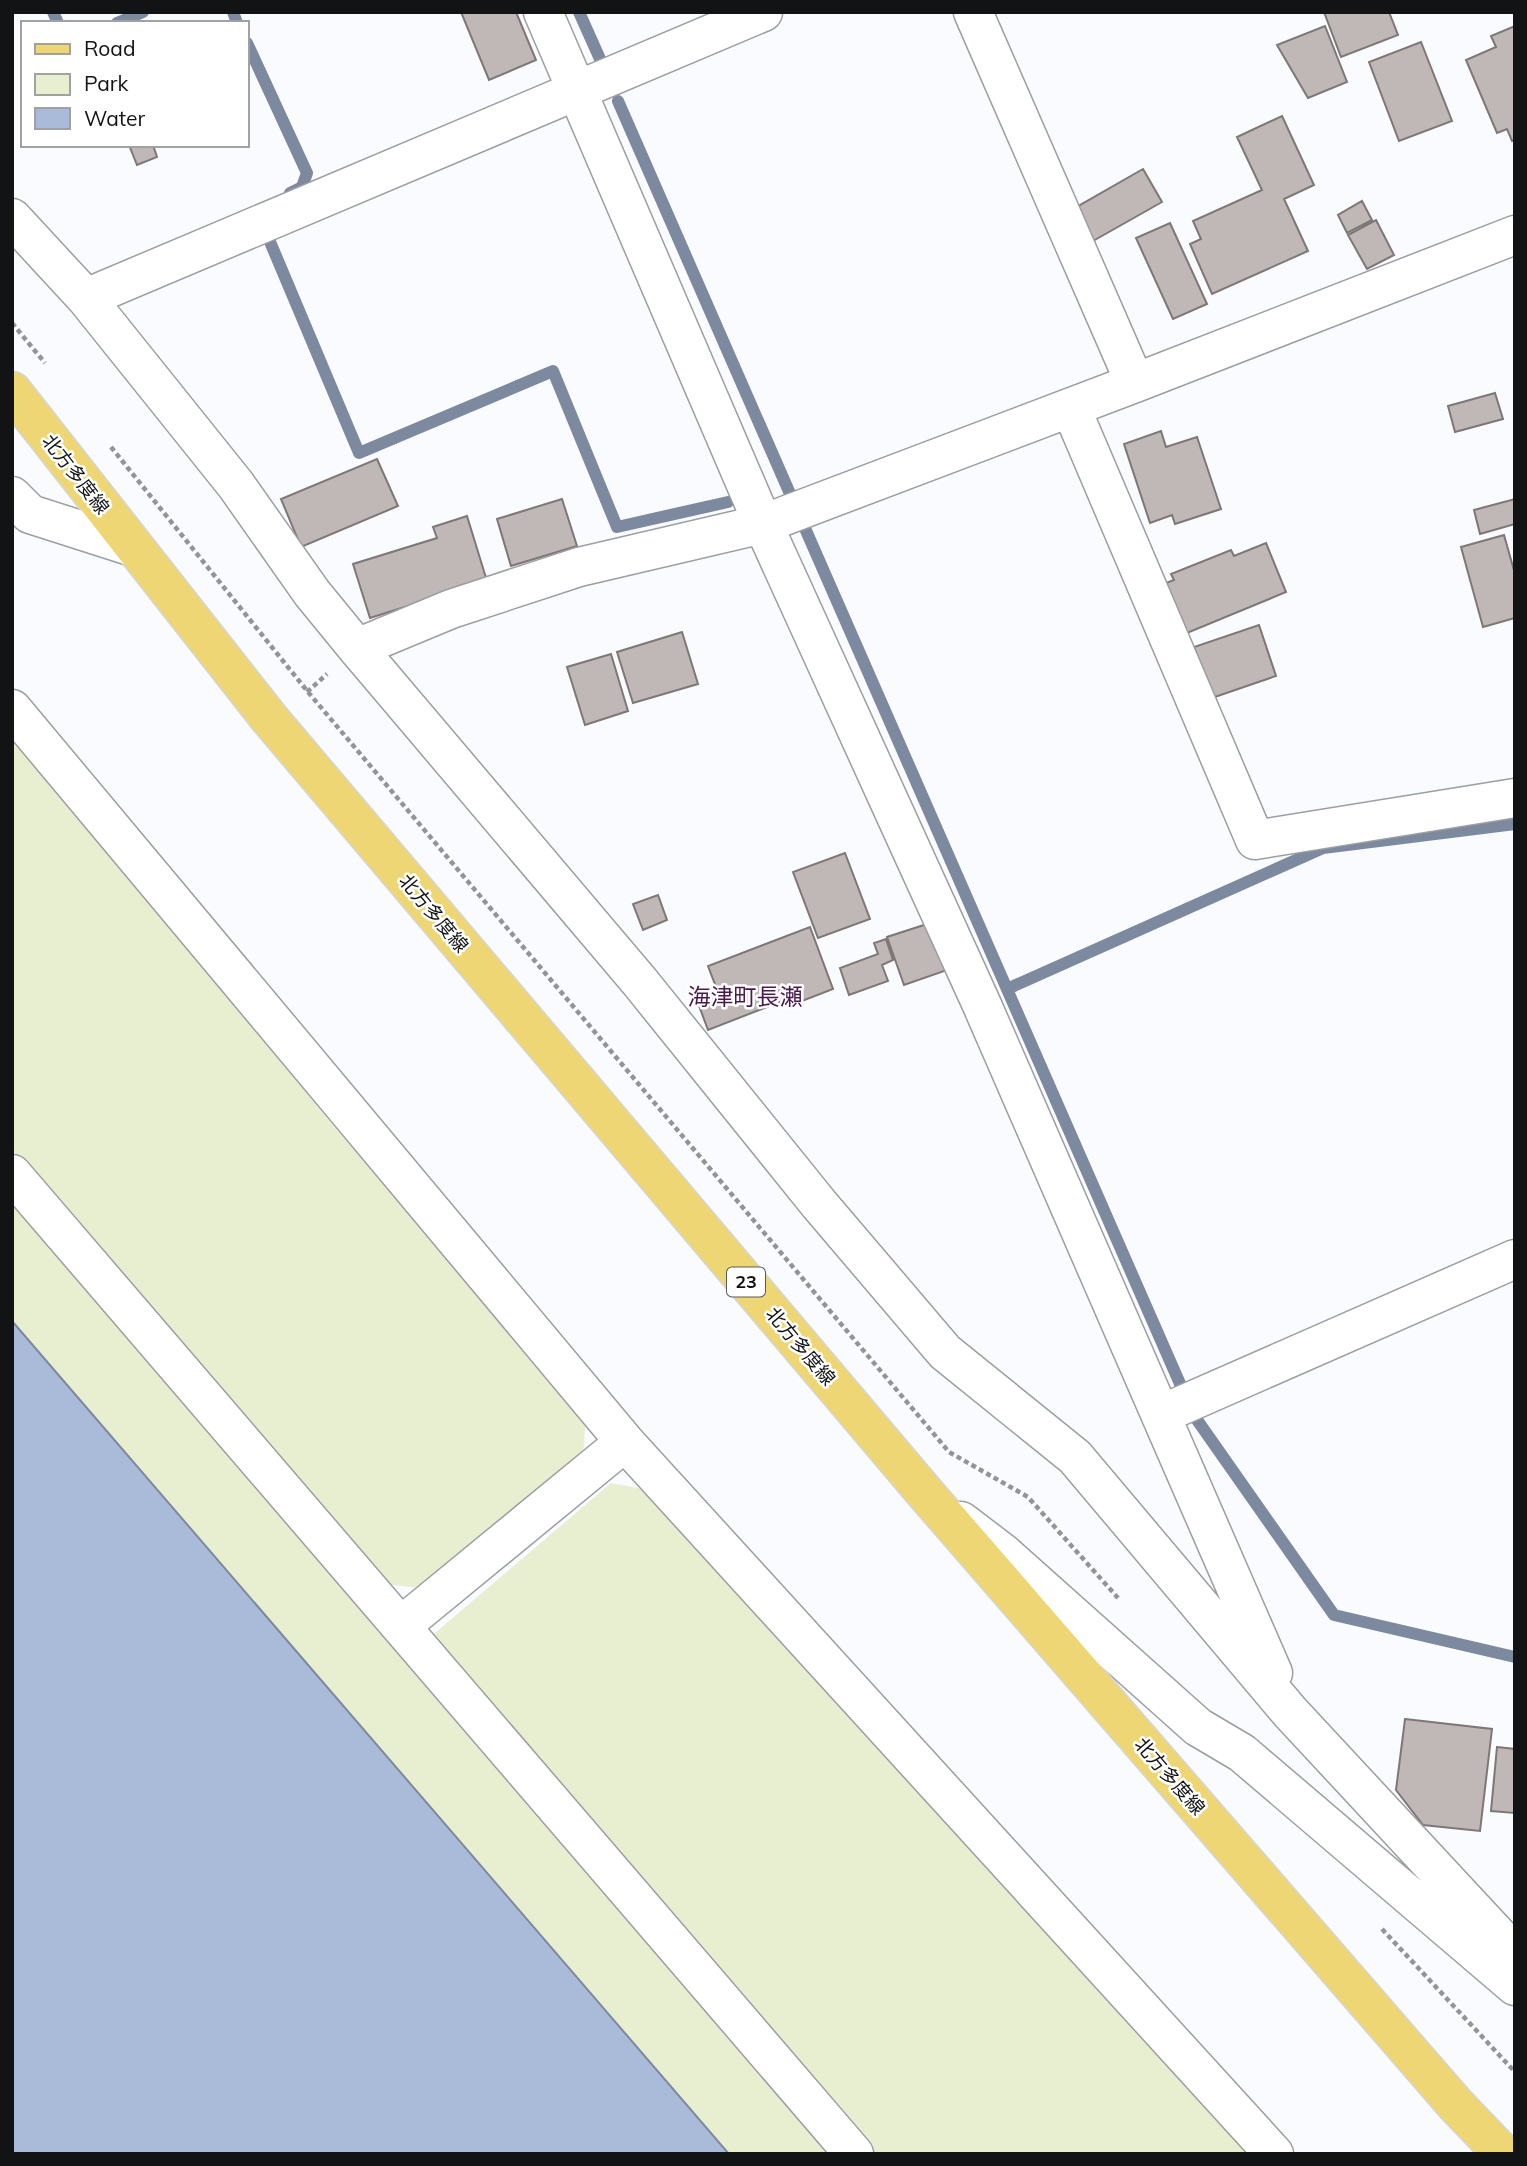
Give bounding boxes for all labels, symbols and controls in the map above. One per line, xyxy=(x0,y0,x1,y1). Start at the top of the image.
legend xyxy=(21,21,248,147)
text: Road xyxy=(84,35,135,61)
text: Park xyxy=(84,70,128,96)
text: Water xyxy=(84,105,145,131)
street label: 北方多度線 xyxy=(37,429,115,519)
street label: 北方多度線 xyxy=(394,869,474,957)
district label: 海津町長瀬 xyxy=(688,982,803,1011)
road number: 23 xyxy=(727,1268,765,1296)
street label: 北方多度線 xyxy=(761,1302,841,1390)
street label: 北方多度線 xyxy=(1130,1732,1210,1820)

